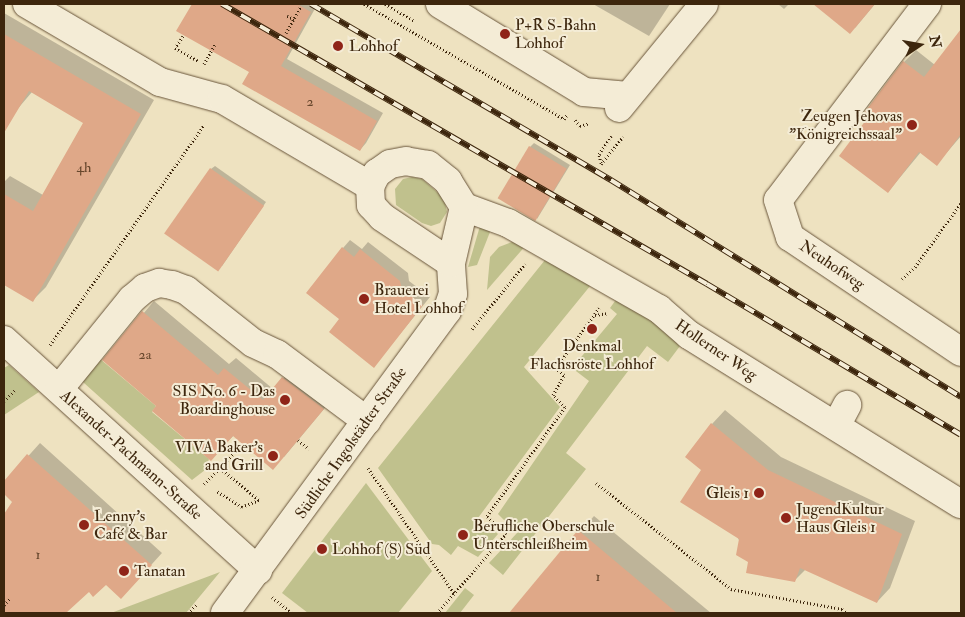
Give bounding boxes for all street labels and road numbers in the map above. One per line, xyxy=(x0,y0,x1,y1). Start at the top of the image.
street label: Neuhofweg xyxy=(796,236,868,294)
street label: Hollerner Weg xyxy=(671,315,761,385)
street label: Südliche Ingolstädter Straße xyxy=(291,363,411,523)
street label: Alexander-Pachmann-Straße xyxy=(56,386,206,524)

